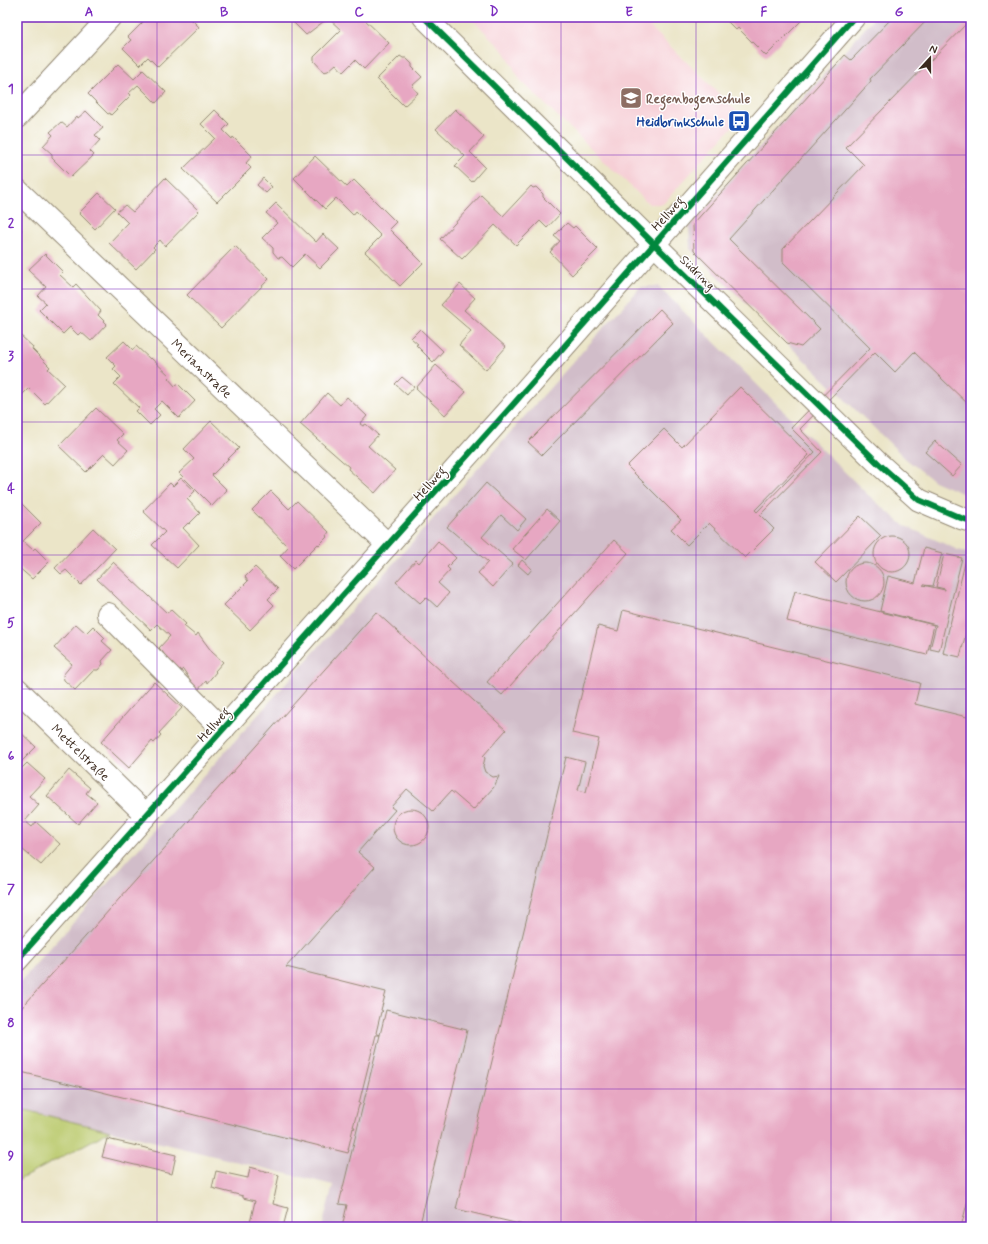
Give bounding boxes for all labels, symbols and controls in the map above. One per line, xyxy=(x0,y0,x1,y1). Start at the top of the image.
text: A xyxy=(85,4,93,21)
text: B xyxy=(220,4,229,21)
text: C xyxy=(354,4,364,21)
text: D xyxy=(490,4,499,21)
text: E xyxy=(625,4,633,21)
text: F xyxy=(761,4,768,21)
text: G xyxy=(895,4,904,21)
north arrow xyxy=(910,38,950,78)
text: N xyxy=(927,42,939,57)
text: 1 xyxy=(8,81,14,98)
school or university icon: Regenbogenschule xyxy=(618,85,644,111)
place label: Regenbogenschule xyxy=(646,91,750,111)
bus stop icon: Heidbrinkschule xyxy=(726,108,752,134)
place label: Heidbrinkschule xyxy=(637,114,724,131)
street label: Hellweg xyxy=(648,193,690,236)
text: 2 xyxy=(8,215,15,232)
street label: Südring xyxy=(676,252,718,294)
street label: Merianstraße xyxy=(167,336,235,403)
text: 3 xyxy=(8,348,14,365)
street label: Hellweg xyxy=(410,463,452,506)
text: 4 xyxy=(7,481,15,498)
text: 5 xyxy=(7,615,15,632)
street label: Hellweg xyxy=(194,704,236,747)
street label: Mettelstraße xyxy=(47,721,113,785)
text: 6 xyxy=(8,748,15,765)
text: 7 xyxy=(7,881,15,898)
text: 8 xyxy=(7,1015,15,1032)
text: 9 xyxy=(8,1148,15,1165)

